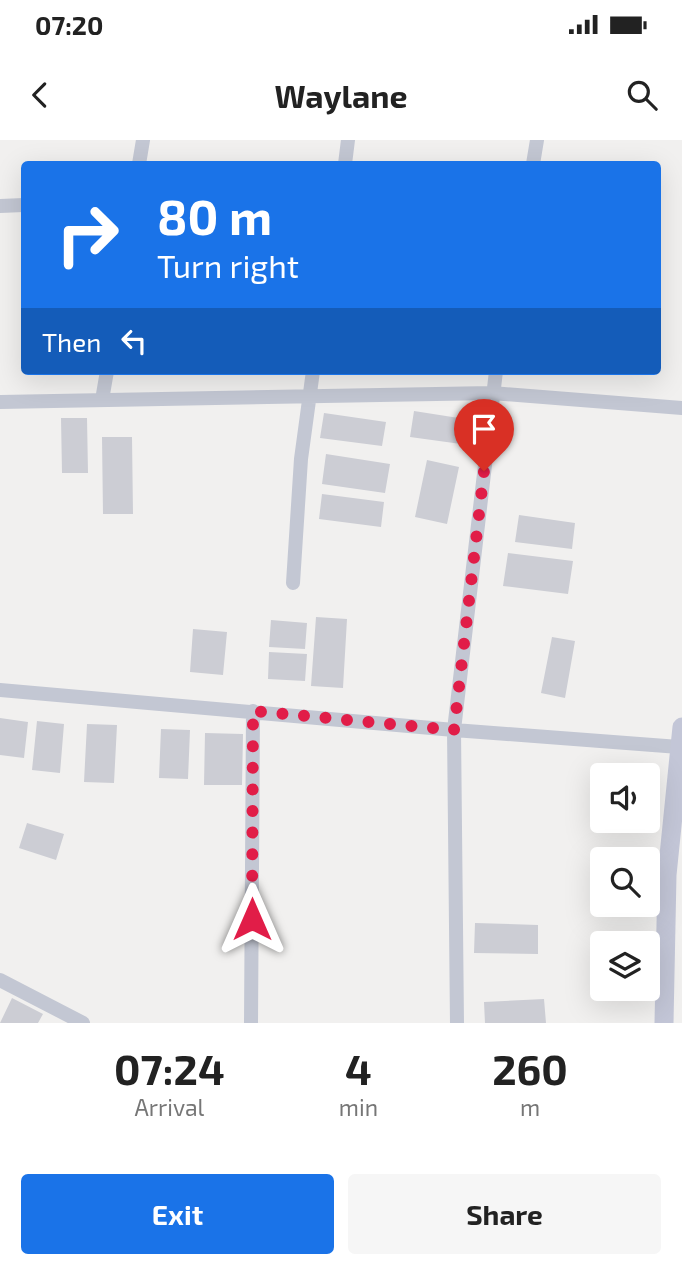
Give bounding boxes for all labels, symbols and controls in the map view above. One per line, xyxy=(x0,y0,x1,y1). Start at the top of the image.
text: 07:20 xyxy=(35,9,103,40)
icon: back xyxy=(21,76,59,114)
text: Waylane xyxy=(274,76,408,114)
icon: search xyxy=(623,76,661,114)
text: 80 m xyxy=(157,186,272,245)
icon: right xyxy=(42,189,133,280)
text: Turn right xyxy=(157,246,299,284)
icon: left xyxy=(115,322,153,360)
text: Then xyxy=(42,326,101,357)
pin xyxy=(454,399,514,471)
icon: arrive xyxy=(465,410,503,448)
map controls xyxy=(590,763,660,1001)
button: sound xyxy=(590,763,660,833)
button: search xyxy=(590,847,660,917)
position arrow xyxy=(215,882,289,956)
button: layers xyxy=(590,931,660,1001)
text: 07:24 xyxy=(114,1043,225,1093)
text: 4 xyxy=(345,1043,372,1093)
text: 260 xyxy=(492,1043,568,1093)
text: Arrival xyxy=(134,1093,204,1121)
text: min xyxy=(339,1093,378,1121)
text: m xyxy=(520,1093,540,1121)
button: Exit xyxy=(21,1174,334,1254)
button: Share xyxy=(348,1174,661,1254)

